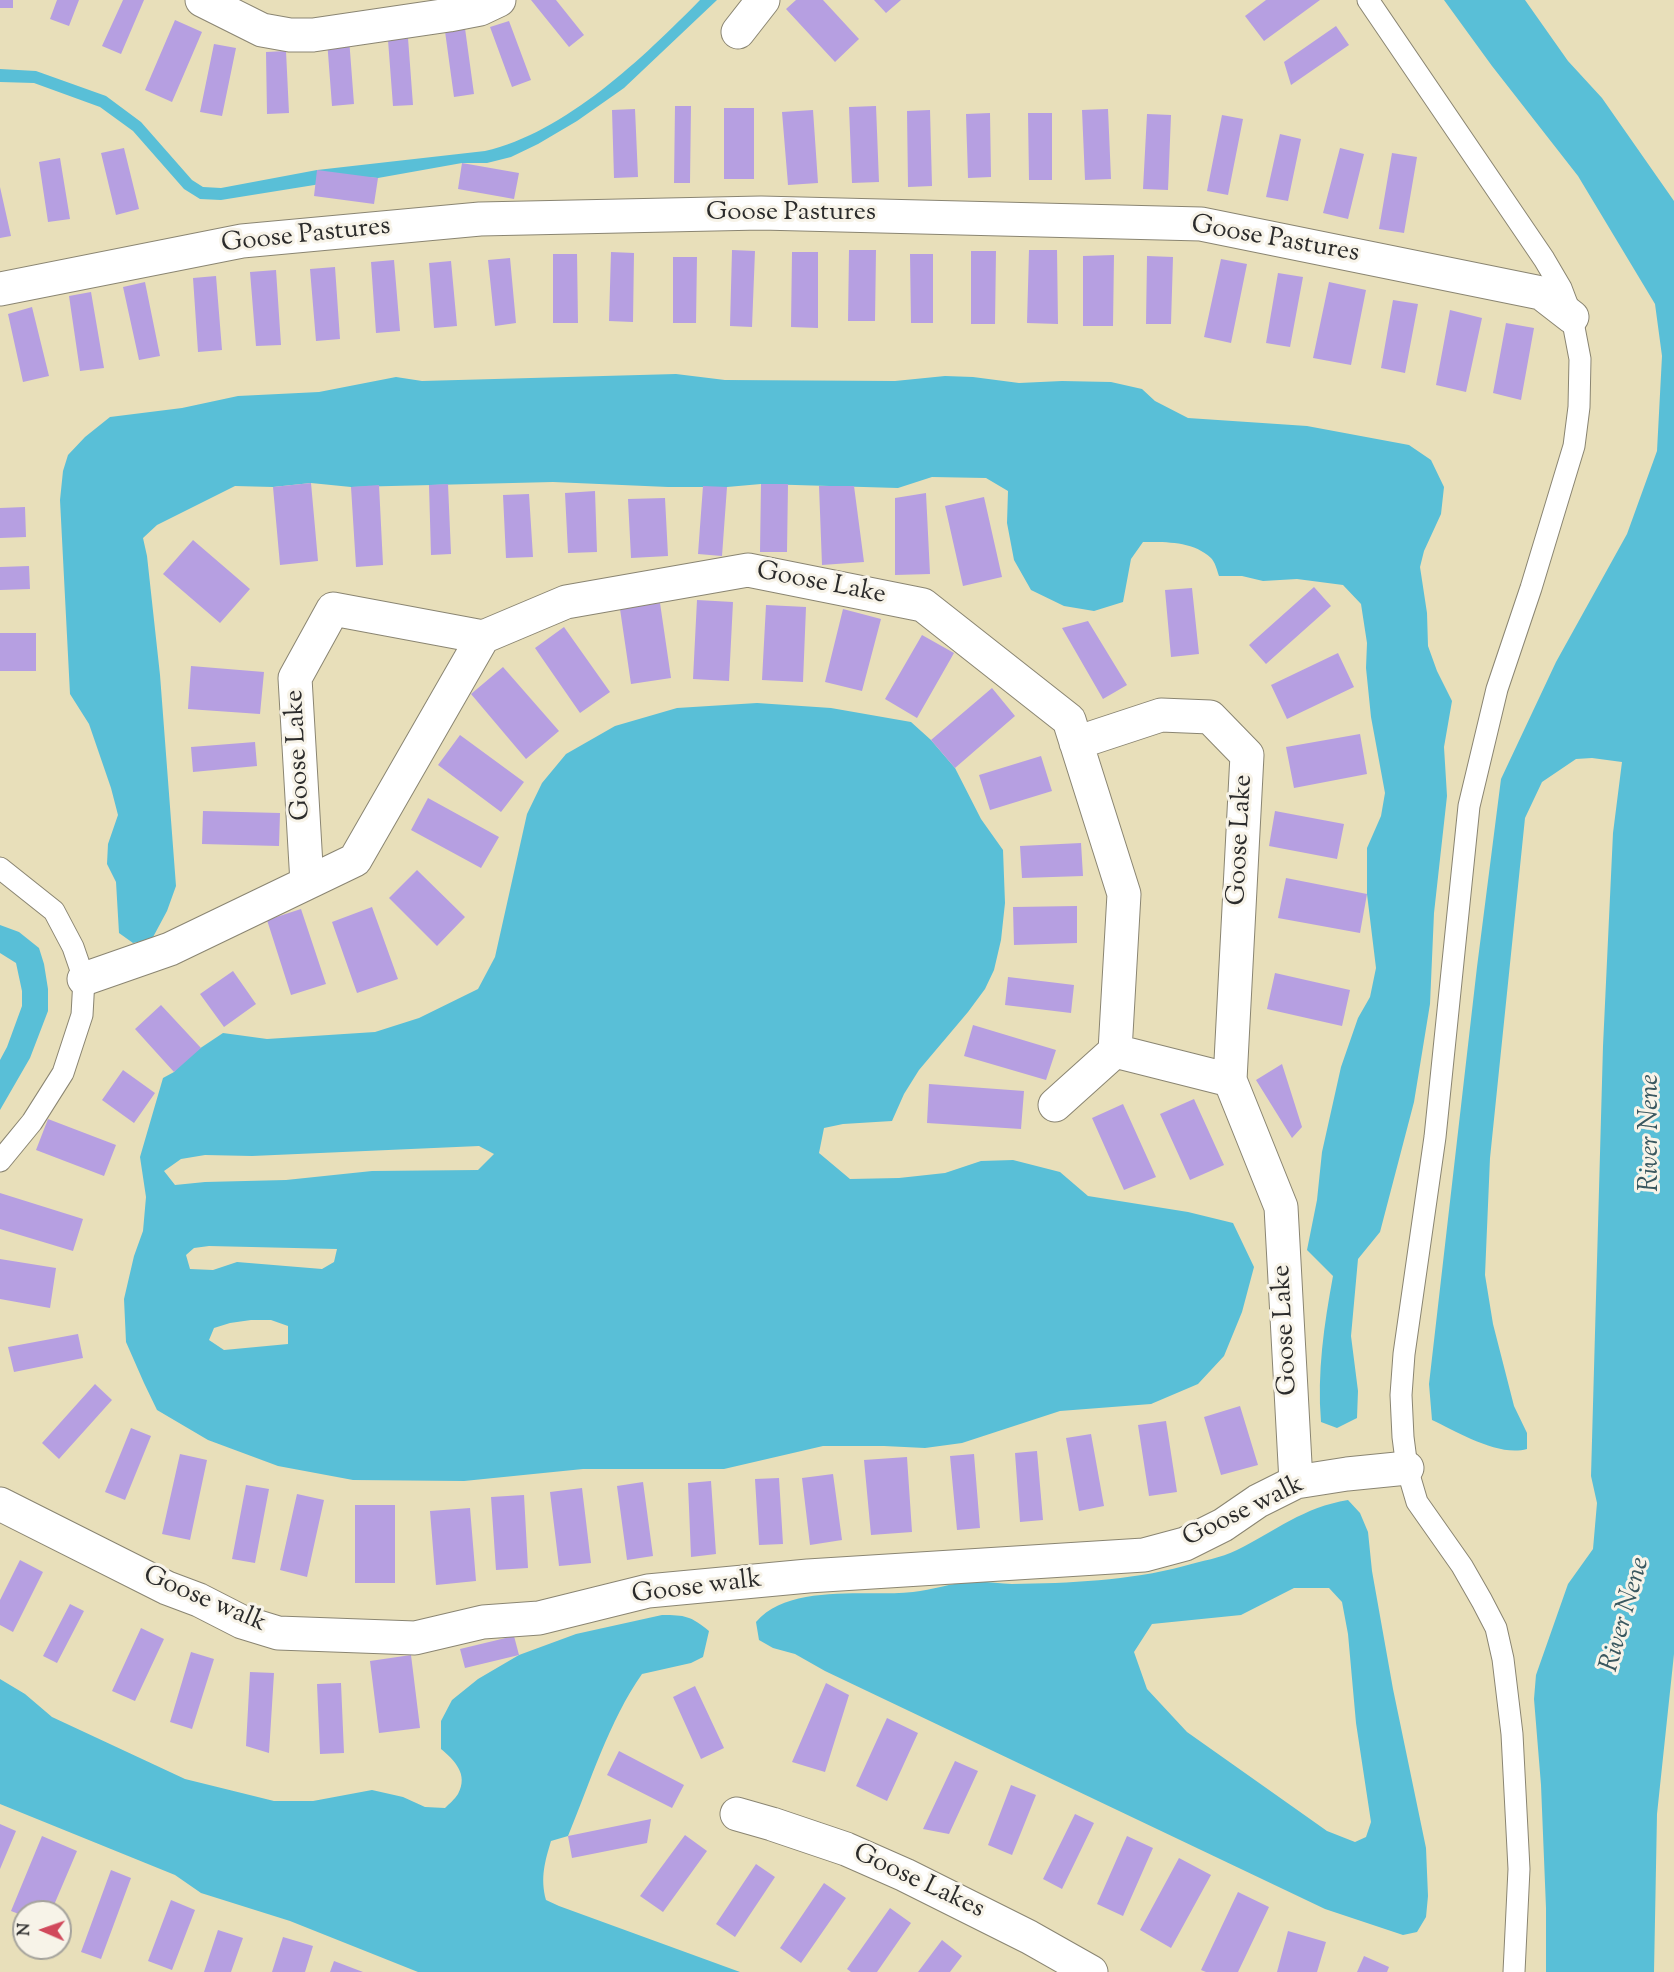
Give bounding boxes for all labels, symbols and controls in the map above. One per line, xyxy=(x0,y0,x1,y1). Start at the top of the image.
street label: Goose Pastures xyxy=(706,199,876,231)
street label: Goose Pastures xyxy=(1189,211,1361,271)
street label: Goose Pastures xyxy=(220,213,392,261)
street label: Goose Lake xyxy=(754,557,888,613)
street label: Goose Lake xyxy=(281,689,319,821)
street label: Goose Lake xyxy=(1223,774,1261,906)
water label: River Nene xyxy=(1636,1074,1668,1192)
street label: Goose Lake xyxy=(1268,1264,1306,1396)
street label: Goose walk xyxy=(1178,1470,1310,1556)
water label: River Nene xyxy=(1595,1554,1659,1676)
street label: Goose walk xyxy=(138,1561,270,1641)
street label: Goose walk xyxy=(630,1566,764,1612)
street label: Goose Lakes xyxy=(847,1839,989,1927)
north arrow xyxy=(12,1900,72,1960)
text: N xyxy=(14,1923,37,1936)

